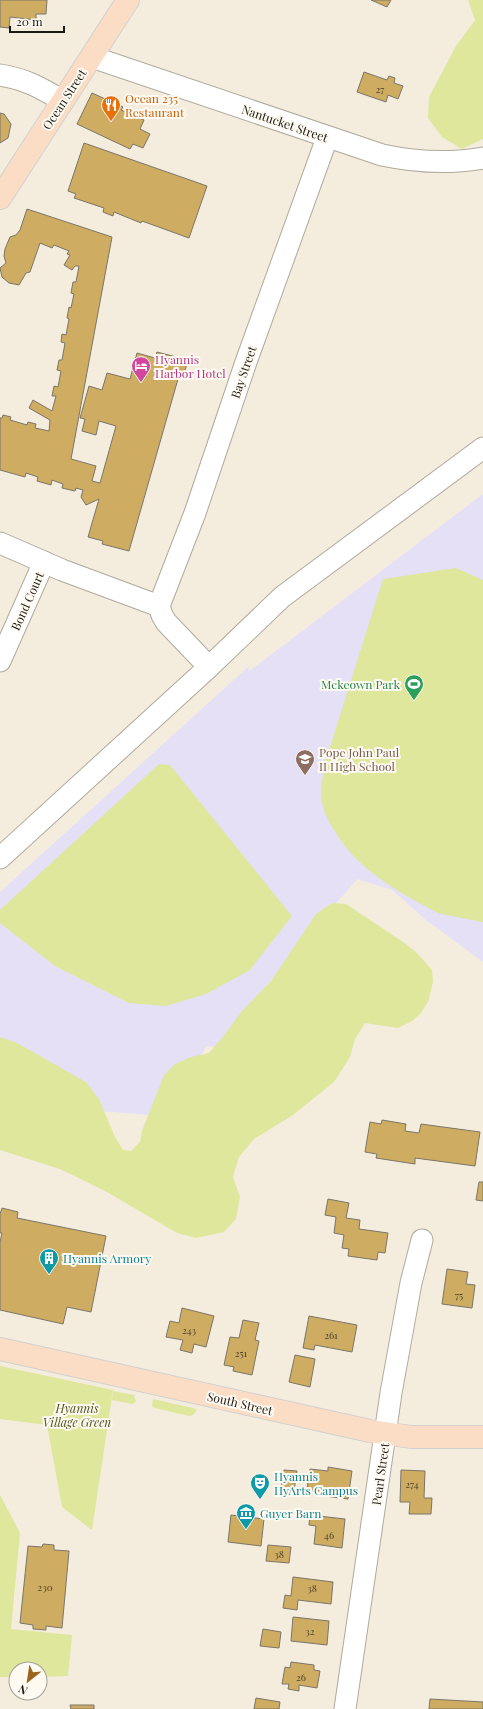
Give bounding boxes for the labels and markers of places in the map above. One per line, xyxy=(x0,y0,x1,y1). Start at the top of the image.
place label: Ocean 235 Restaurant xyxy=(125,90,185,120)
restaurant icon: Ocean 235 Restaurant xyxy=(100,94,122,122)
place label: Hyannis Harbor Hotel xyxy=(155,351,226,381)
hotel icon: Hyannis Harbor Hotel xyxy=(130,355,152,383)
sports icon: Mckeown Park xyxy=(403,673,425,701)
place label: Mckeown Park xyxy=(321,676,400,692)
place label: Pope John Paul II High School xyxy=(319,744,400,774)
school or university icon: Pope John Paul II High School xyxy=(294,748,316,776)
building icon: Hyannis Armory xyxy=(38,1247,60,1275)
place label: Hyannis Armory xyxy=(63,1250,151,1266)
place label: Hyannis HyArts Campus xyxy=(274,1468,358,1498)
theatre icon: Hyannis HyArts Campus xyxy=(249,1472,271,1500)
museum icon: Guyer Barn xyxy=(235,1502,257,1530)
place label: Guyer Barn xyxy=(260,1505,321,1521)

